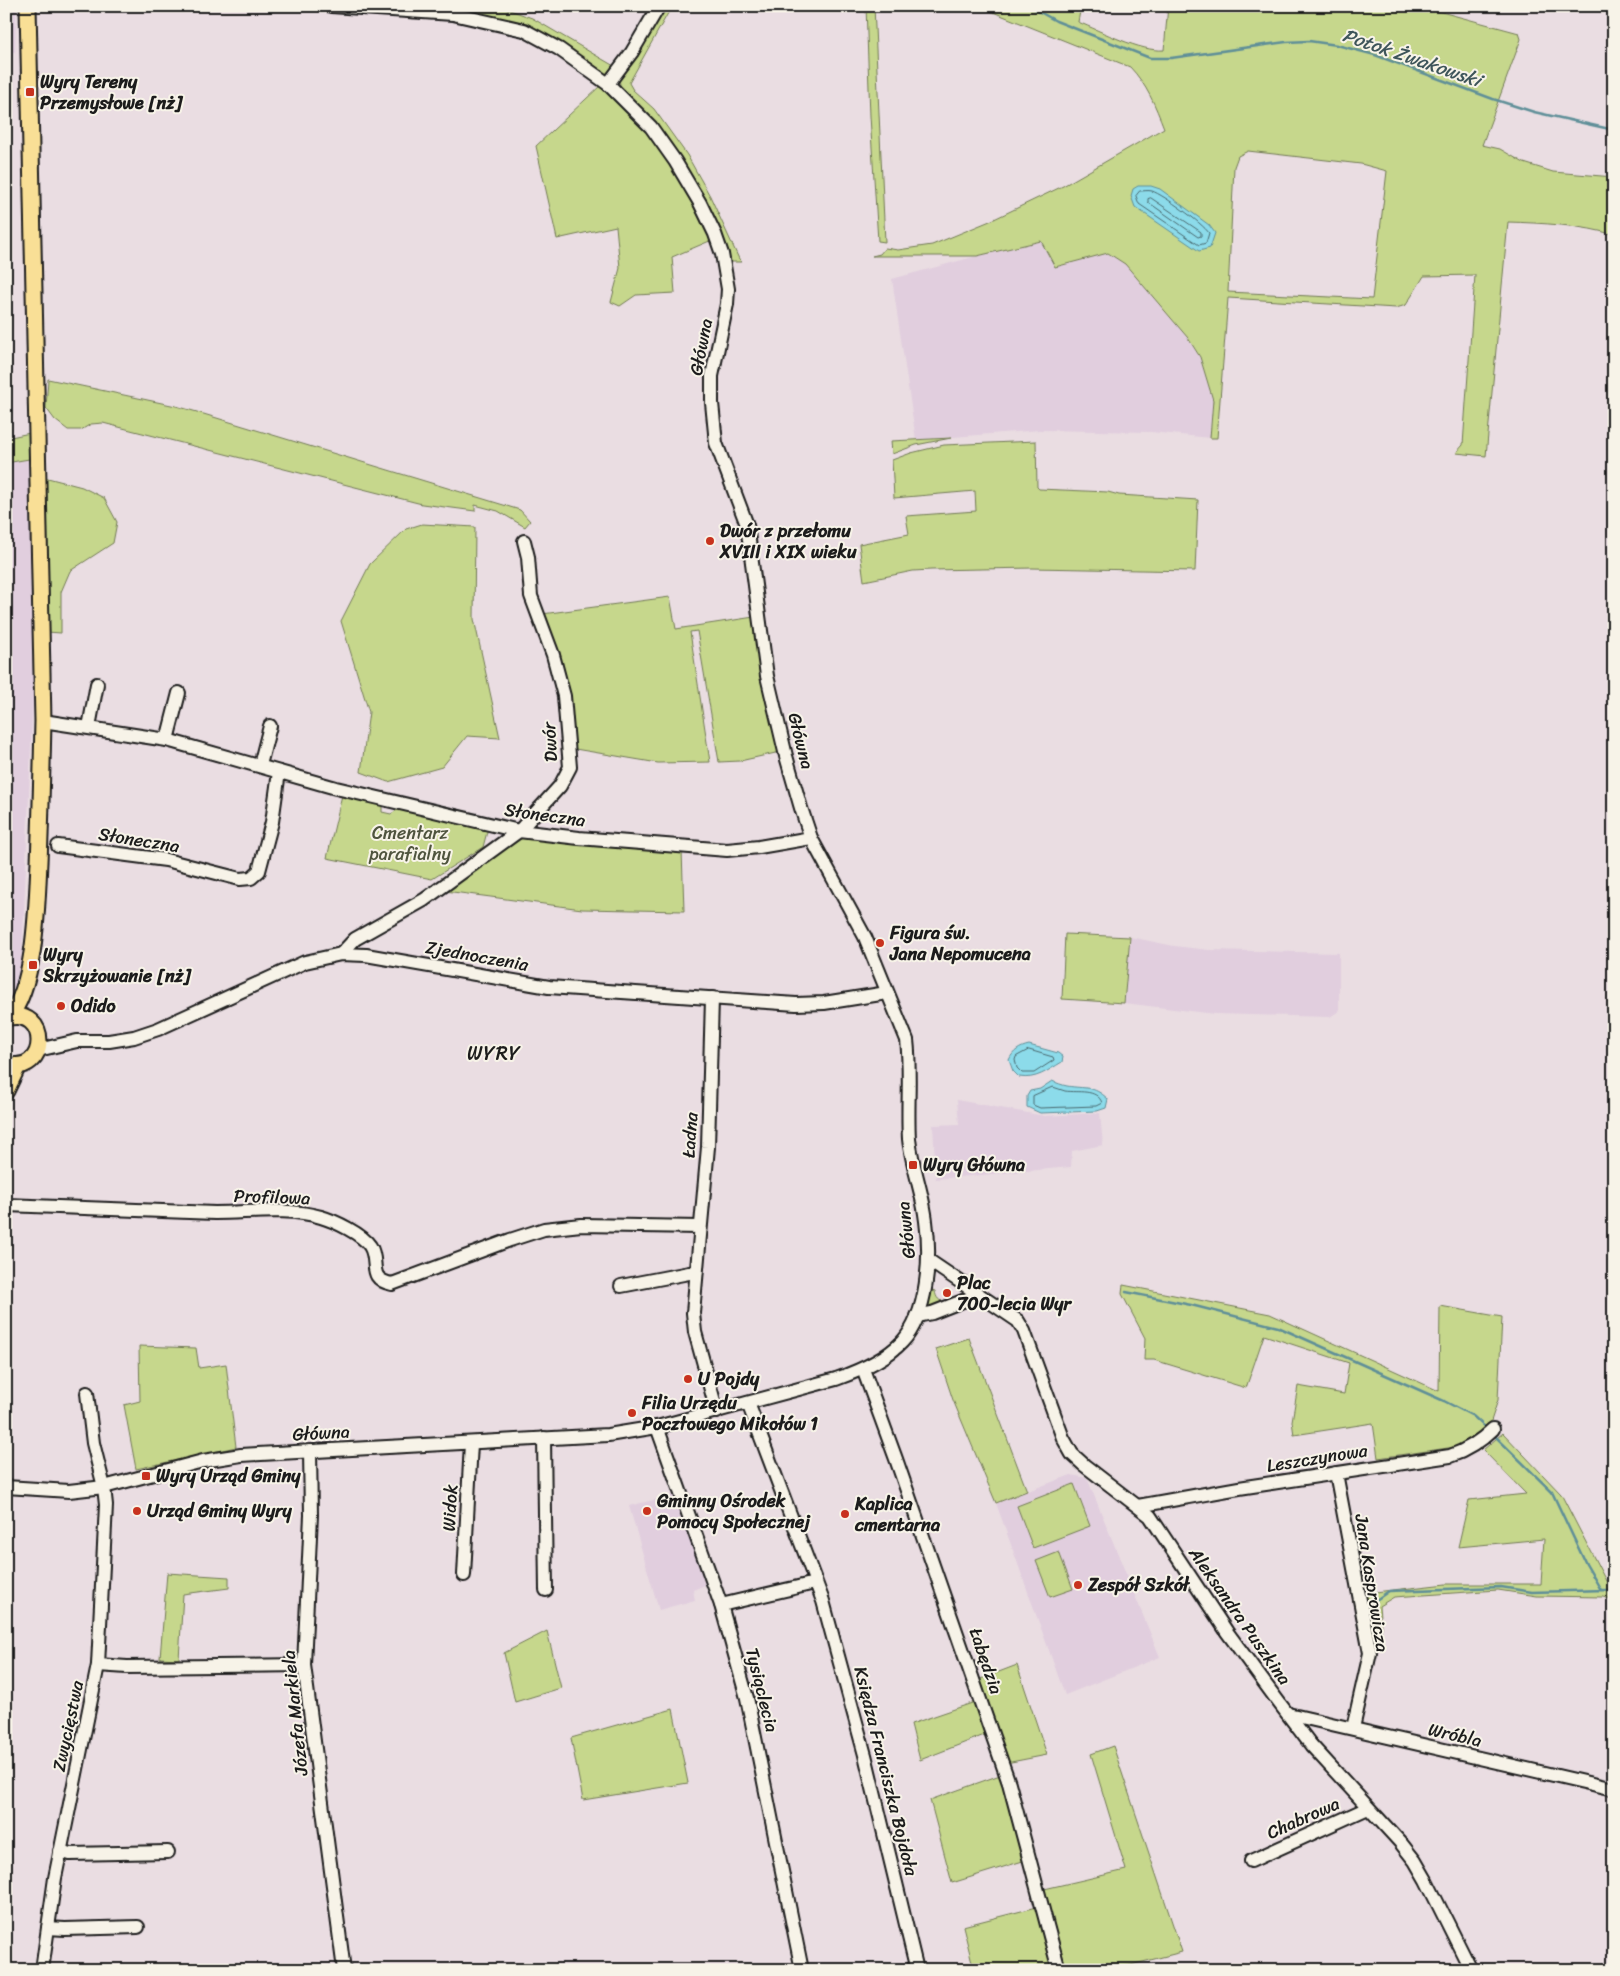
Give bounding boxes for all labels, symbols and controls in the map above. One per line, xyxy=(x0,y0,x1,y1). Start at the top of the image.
water label: Potok Żwakowski xyxy=(1338,18,1489,98)
place label: Wyry Tereny Przemysłowe [nż] xyxy=(40,66,184,119)
marker: Wyry Tereny Przemysłowe [nż] xyxy=(24,86,36,98)
street label: Główna xyxy=(680,316,722,378)
place label: Dwór z przełomu XVIII i XIX wieku xyxy=(719,515,857,568)
marker: Dwór z przełomu XVIII i XIX wieku xyxy=(704,535,716,547)
street label: Główna xyxy=(779,709,823,773)
street label: Dwór xyxy=(533,720,567,763)
street label: Słoneczna xyxy=(502,793,588,837)
park label: Cmentarz parafialny xyxy=(368,817,451,870)
street label: Słoneczna xyxy=(96,818,182,862)
place label: Figura św. Jana Nepomucena xyxy=(889,917,1031,970)
street label: Zjednoczenia xyxy=(423,931,532,981)
marker: Figura św. Jana Nepomucena xyxy=(874,937,886,949)
place label: Wyry Skrzyżowanie [nż] xyxy=(42,939,192,992)
marker: Wyry Skrzyżowanie [nż] xyxy=(27,959,39,971)
place label: Odido xyxy=(71,990,117,1022)
marker: Odido xyxy=(55,1000,67,1012)
district label: WYRY xyxy=(467,1036,522,1071)
street label: Ładna xyxy=(672,1110,708,1159)
place label: Wyry Główna xyxy=(923,1149,1025,1181)
marker: Wyry Główna xyxy=(907,1159,919,1171)
street label: Profilowa xyxy=(233,1180,311,1214)
street label: Główna xyxy=(887,1200,925,1260)
place label: Plac 700-lecia Wyr xyxy=(957,1267,1073,1320)
marker: Plac 700-lecia Wyr xyxy=(941,1287,953,1299)
place label: U Pojdy xyxy=(698,1363,760,1395)
marker: U Pojdy xyxy=(682,1373,694,1385)
place label: Filia Urzędu Pocztowego Mikołów 1 xyxy=(641,1387,818,1440)
marker: Filia Urzędu Pocztowego Mikołów 1 xyxy=(626,1407,638,1419)
street label: Główna xyxy=(291,1416,351,1450)
street label: Leszczynowa xyxy=(1264,1434,1371,1482)
place label: Wyry Urząd Gminy xyxy=(156,1460,301,1492)
marker: Wyry Urząd Gminy xyxy=(140,1470,152,1482)
street label: Widok xyxy=(433,1483,467,1532)
place label: Gminny Ośrodek Pomocy Społecznej xyxy=(656,1485,811,1538)
place label: Kaplica cmentarna xyxy=(854,1488,941,1541)
place label: Urząd Gminy Wyry xyxy=(147,1495,292,1527)
marker: Urząd Gminy Wyry xyxy=(131,1505,143,1517)
marker: Gminny Ośrodek Pomocy Społecznej xyxy=(641,1505,653,1517)
marker: Kaplica cmentarna xyxy=(839,1508,851,1520)
street label: Jana Kasprowicza xyxy=(1345,1511,1399,1654)
street label: Aleksandra Puszkina xyxy=(1180,1539,1300,1692)
place label: Zespół Szkół xyxy=(1087,1569,1191,1601)
marker: Zespół Szkół xyxy=(1072,1579,1084,1591)
street label: Łabędzia xyxy=(960,1623,1012,1699)
street label: Tysiąclecia xyxy=(736,1644,788,1736)
street label: Józefa Markiela xyxy=(273,1649,318,1778)
street label: Księdza Franciszka Bojdoła xyxy=(844,1663,928,1880)
street label: Zwycięstwa xyxy=(43,1677,93,1775)
street label: Wróbla xyxy=(1425,1713,1485,1757)
street label: Chabrowa xyxy=(1261,1788,1345,1848)

